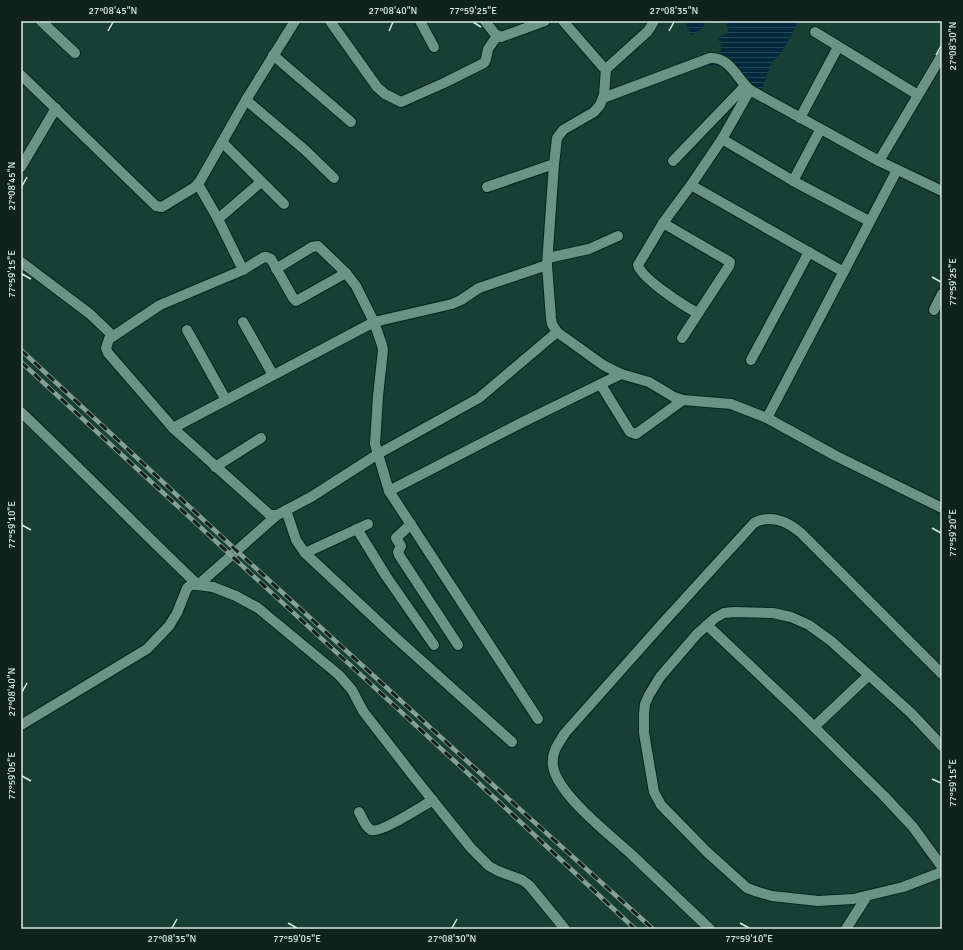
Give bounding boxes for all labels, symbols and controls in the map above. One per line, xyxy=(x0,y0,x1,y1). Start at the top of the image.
text: 27°08'45"N xyxy=(89,5,137,17)
text: 27°08'40"N xyxy=(369,5,417,17)
text: 77°59'25"E xyxy=(449,5,497,17)
text: 27°08'35"N xyxy=(650,5,698,17)
text: 27°08'30"N xyxy=(947,22,959,70)
text: 27°08'45"N xyxy=(6,162,18,210)
text: 77°59'15"E xyxy=(6,250,18,298)
text: 77°59'25"E xyxy=(947,258,959,306)
text: 77°59'10"E xyxy=(6,501,18,549)
text: 77°59'20"E xyxy=(947,509,959,557)
text: 27°08'40"N xyxy=(6,668,18,716)
text: 77°59'05"E xyxy=(6,752,18,800)
text: 77°59'15"E xyxy=(947,759,959,807)
text: 27°08'35"N xyxy=(148,933,196,945)
text: 77°59'05"E xyxy=(273,933,321,945)
text: 27°08'30"N xyxy=(428,933,476,945)
text: 77°59'10"E xyxy=(725,933,773,945)

